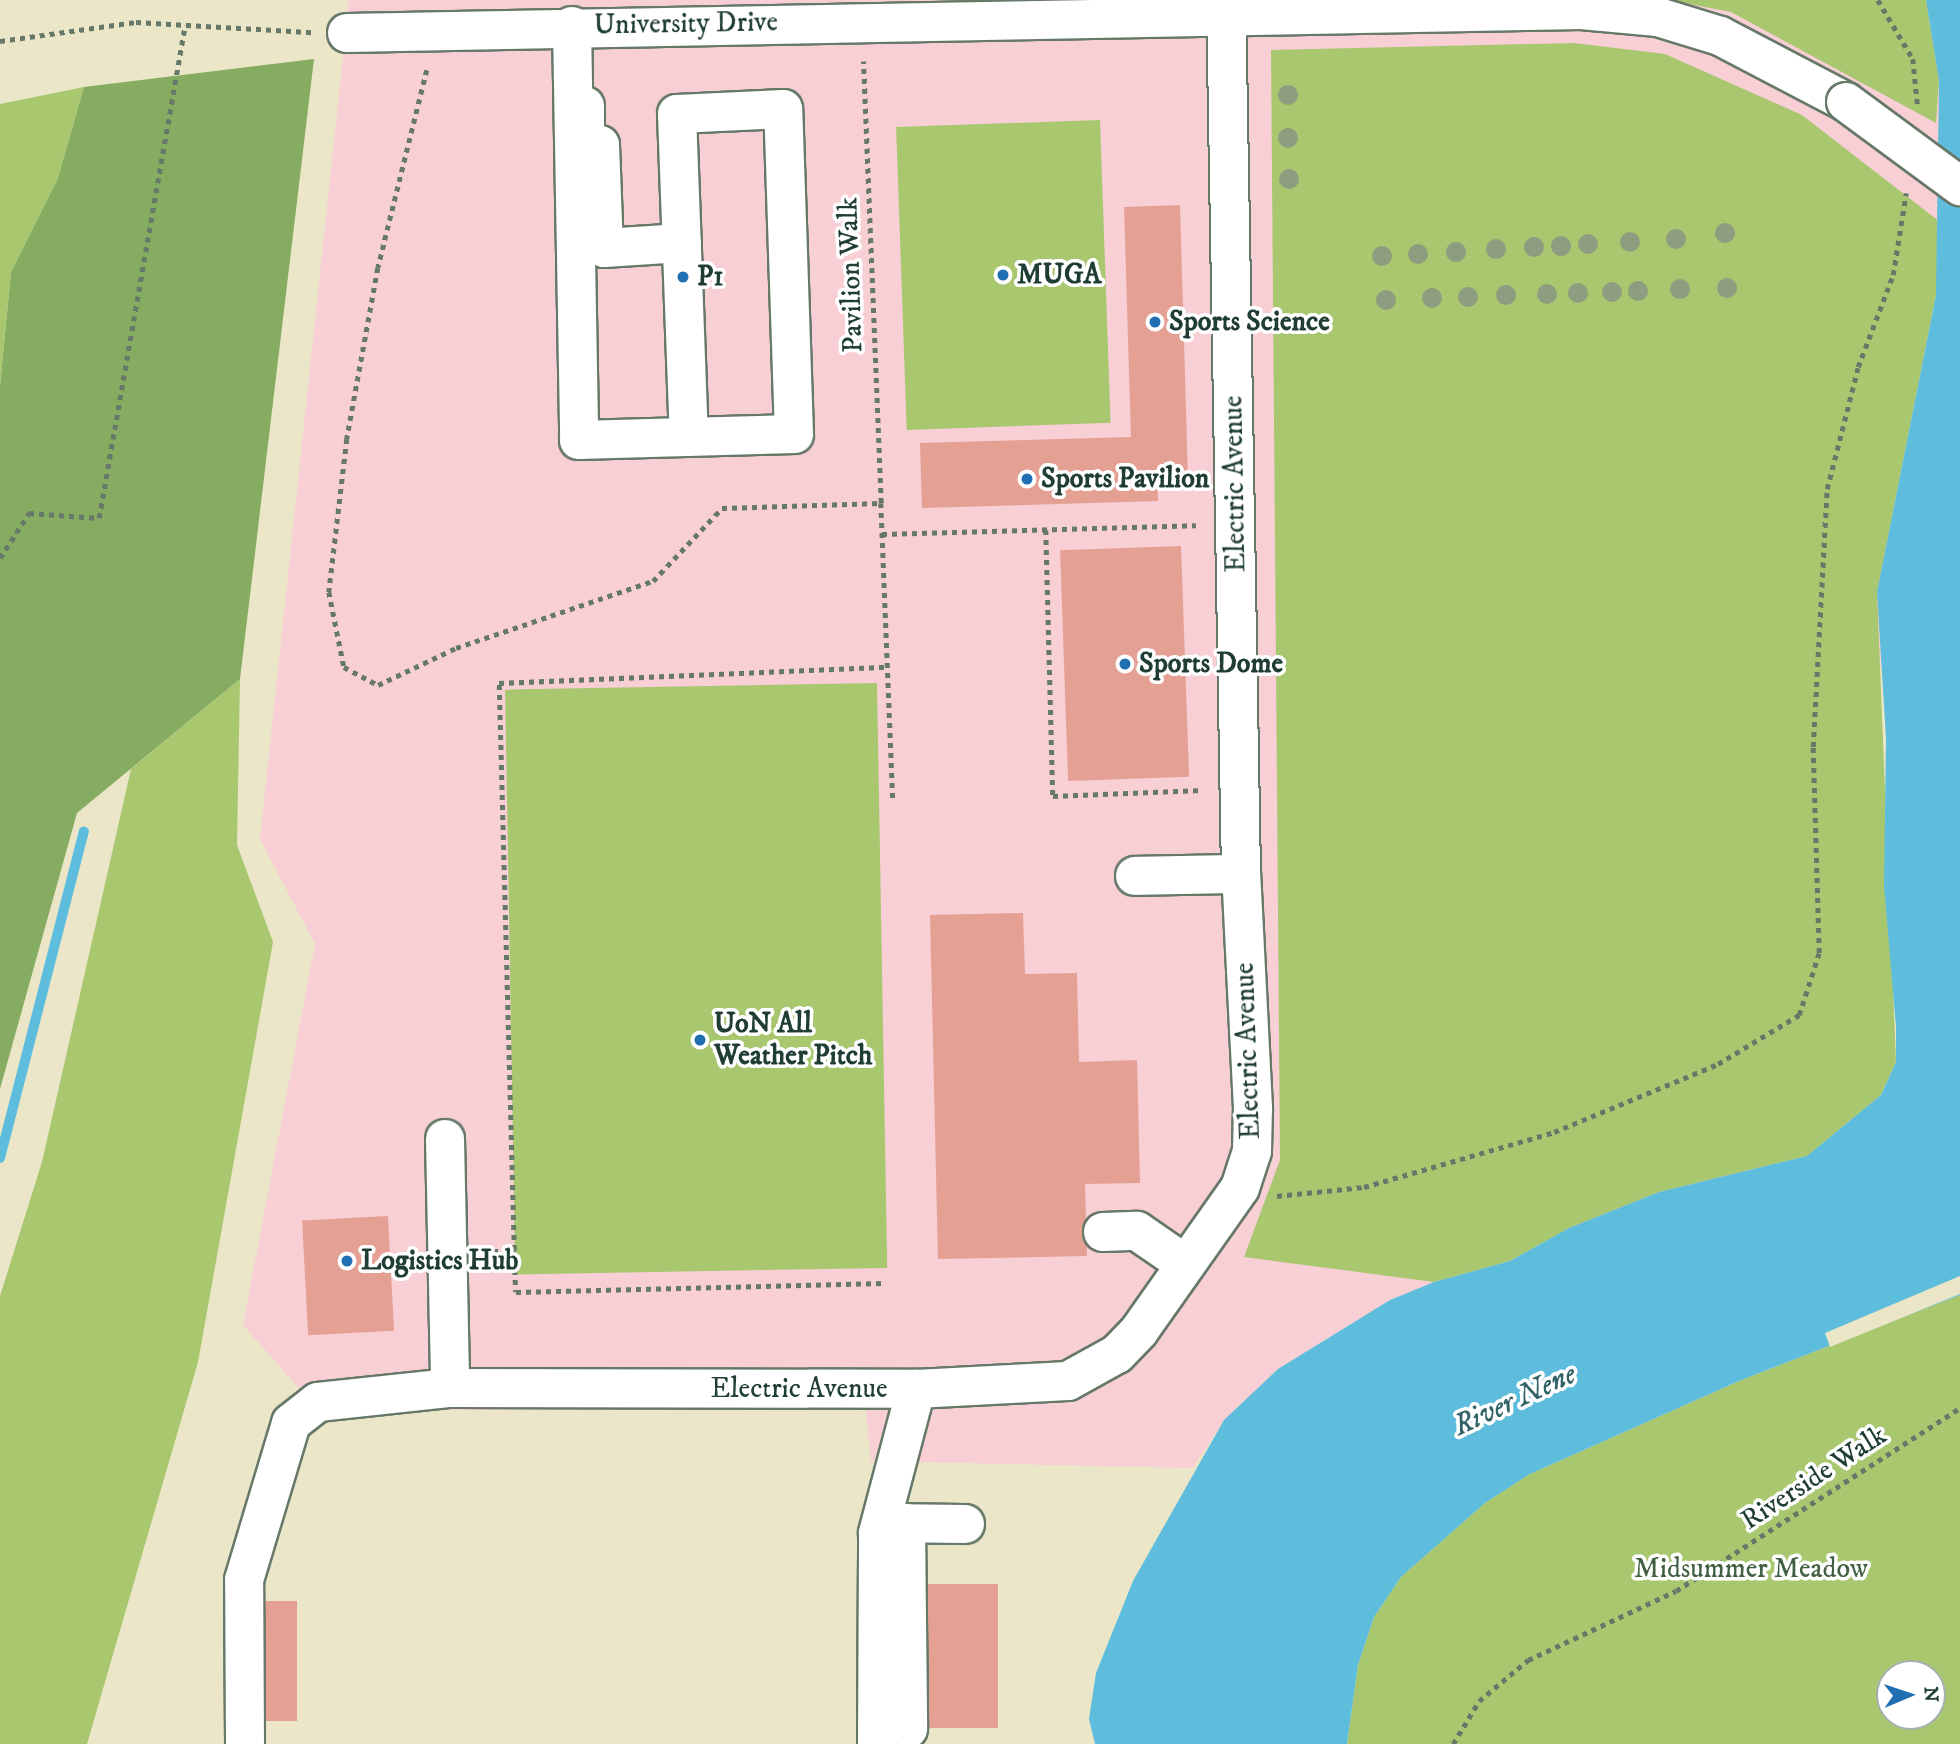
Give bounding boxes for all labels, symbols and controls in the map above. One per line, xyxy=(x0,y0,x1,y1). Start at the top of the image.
street label: University Drive xyxy=(594,6,778,42)
street label: Pavilion Walk xyxy=(831,197,871,353)
place label: MUGA xyxy=(1017,258,1101,292)
place label: P1 xyxy=(697,260,724,294)
marker: MUGA xyxy=(995,267,1011,283)
marker: P1 xyxy=(675,269,691,285)
place label: Sports Science xyxy=(1169,305,1330,339)
marker: Sports Science xyxy=(1147,314,1163,330)
street label: Electric Avenue xyxy=(1217,395,1253,573)
place label: Sports Pavilion xyxy=(1041,462,1209,496)
marker: Sports Pavilion xyxy=(1019,471,1035,487)
place label: Sports Dome xyxy=(1139,647,1283,681)
marker: Sports Dome xyxy=(1117,656,1133,672)
street label: Electric Avenue xyxy=(1228,962,1268,1140)
place label: UoN All Weather Pitch xyxy=(714,1007,872,1073)
marker: UoN All Weather Pitch xyxy=(692,1032,708,1048)
place label: Logistics Hub xyxy=(361,1244,518,1278)
marker: Logistics Hub xyxy=(339,1253,355,1269)
water label: River Nene xyxy=(1448,1357,1582,1445)
street label: Electric Avenue xyxy=(710,1372,888,1406)
street label: Riverside Walk xyxy=(1735,1419,1893,1537)
park label: Midsummer Meadow xyxy=(1634,1552,1868,1586)
north arrow xyxy=(1876,1660,1946,1730)
text: N xyxy=(1919,1686,1942,1703)

